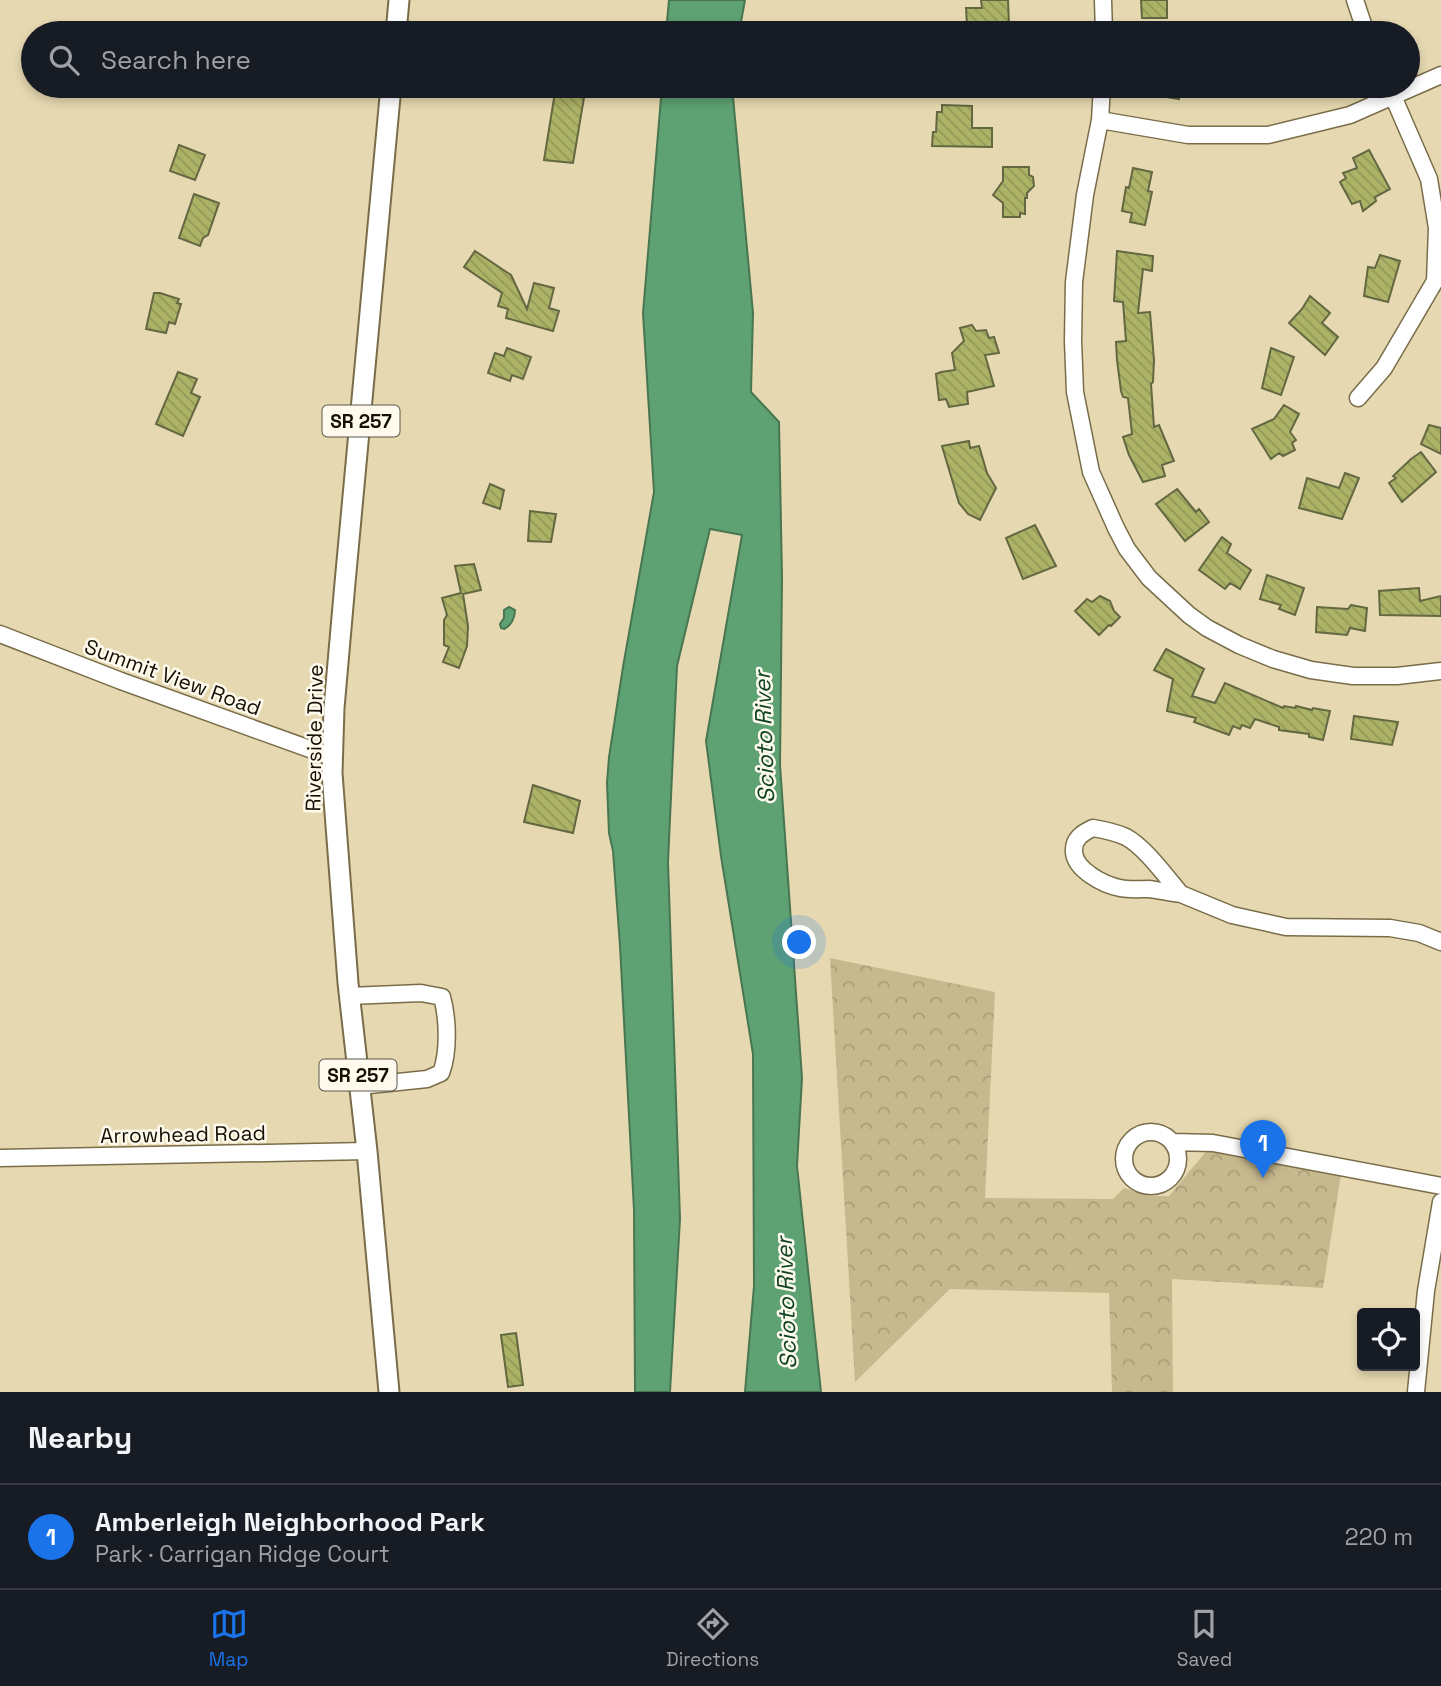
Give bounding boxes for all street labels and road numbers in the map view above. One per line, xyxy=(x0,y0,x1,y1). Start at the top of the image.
road number: SR 257 xyxy=(322,406,400,436)
street label: Summit View Road xyxy=(81,633,265,721)
street label: Riverside Drive xyxy=(299,664,329,812)
road number: SR 257 xyxy=(320,1060,396,1091)
street label: Arrowhead Road xyxy=(100,1119,266,1149)

